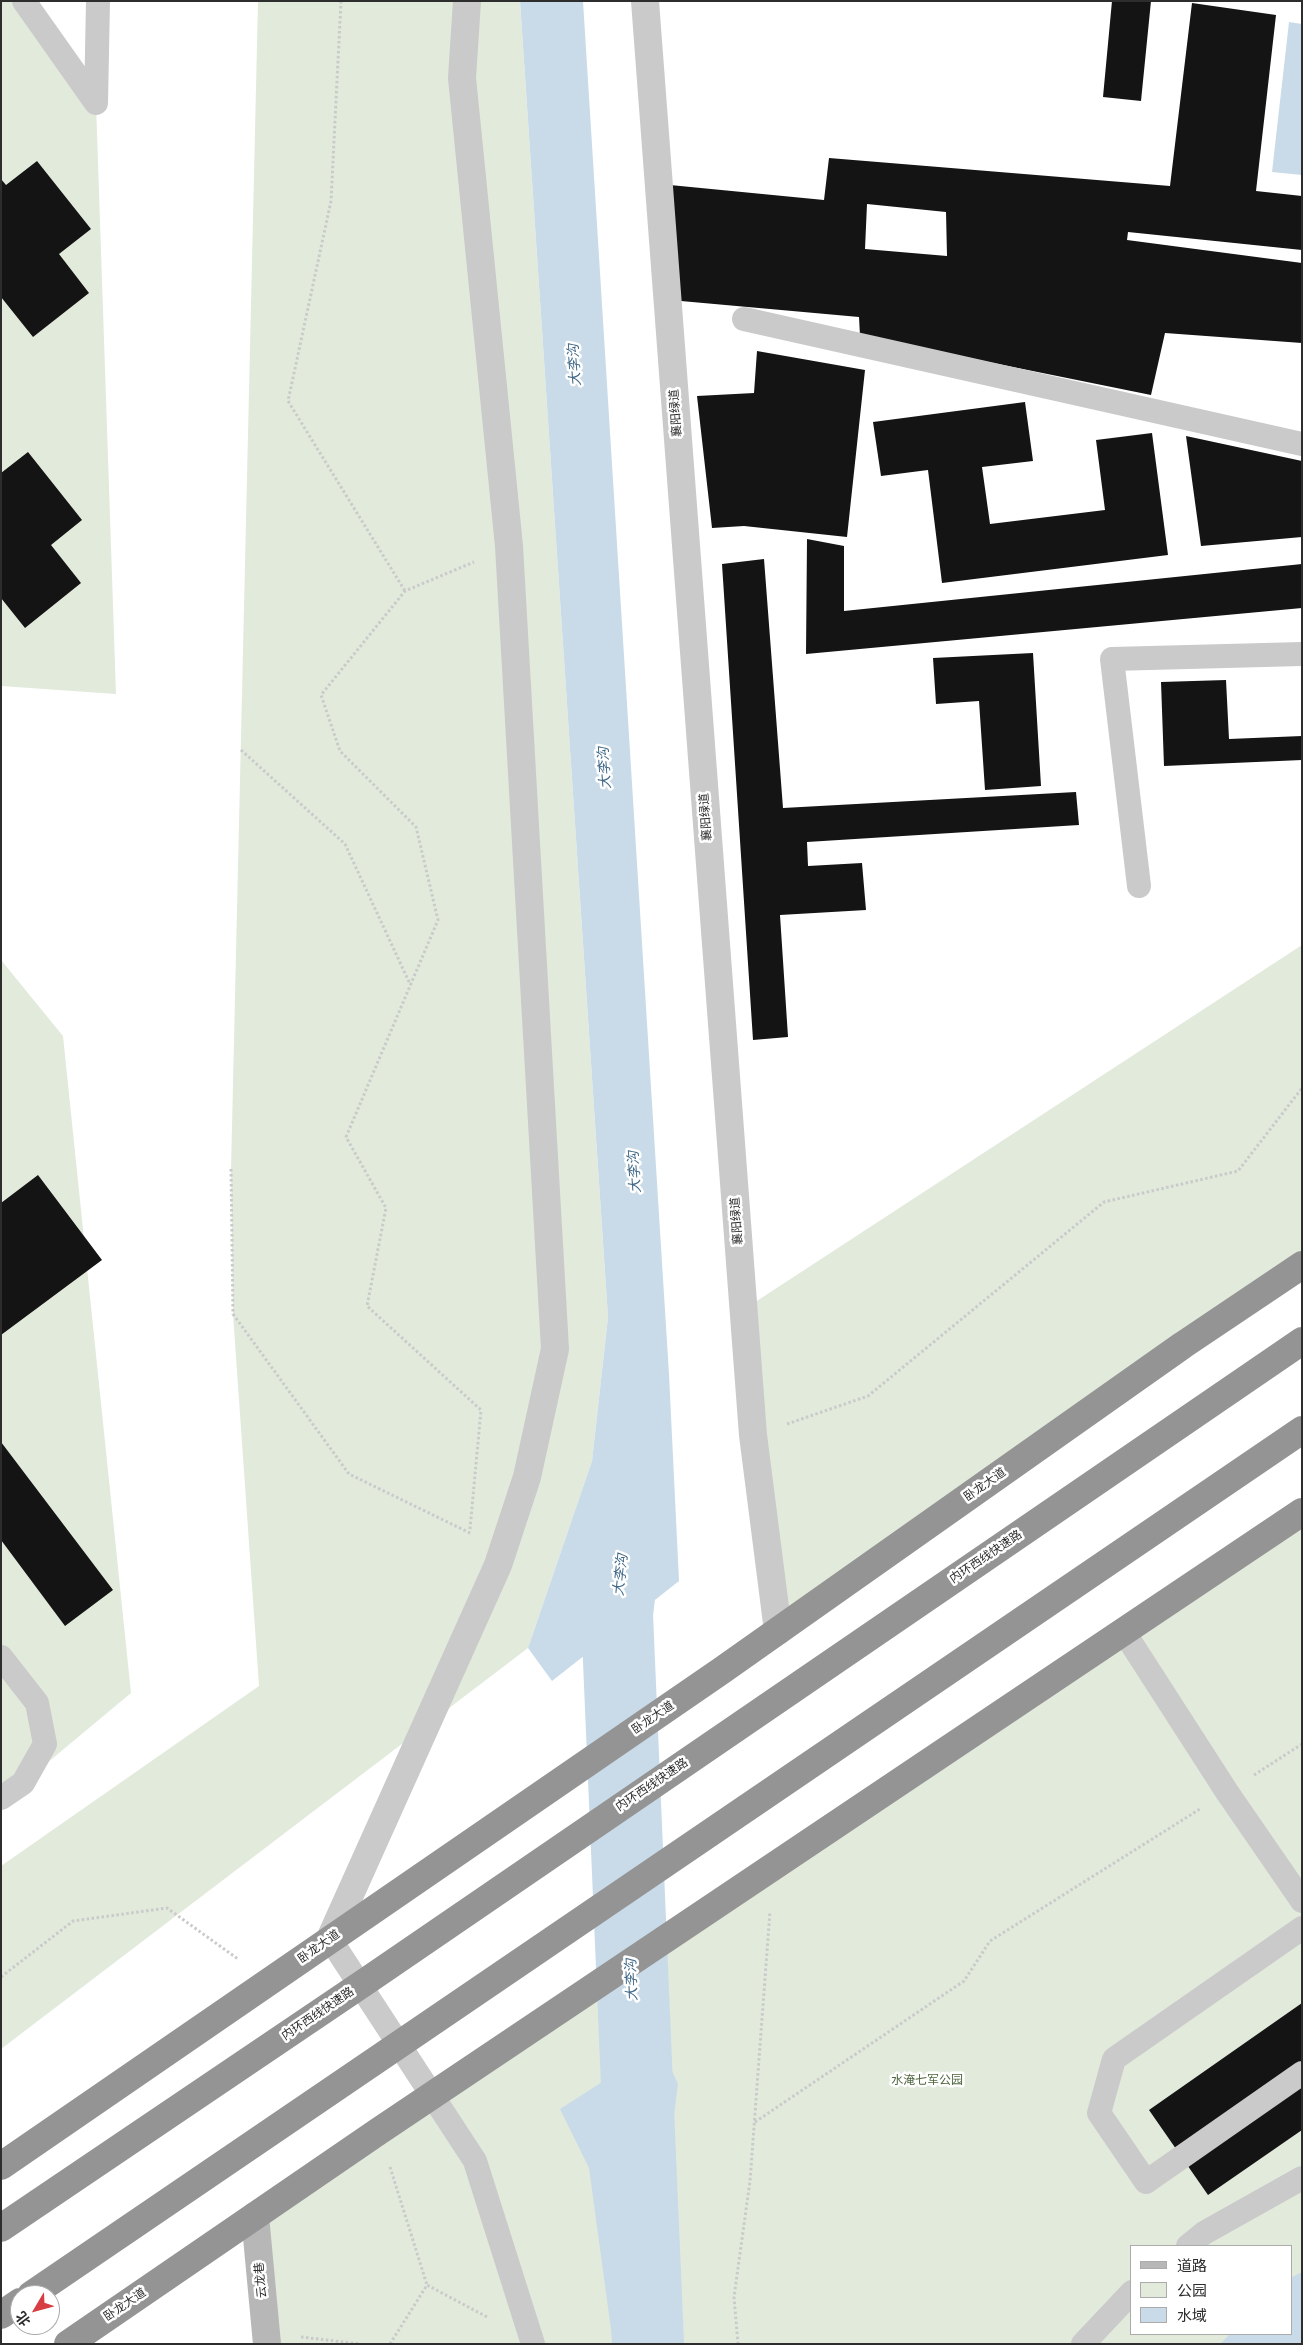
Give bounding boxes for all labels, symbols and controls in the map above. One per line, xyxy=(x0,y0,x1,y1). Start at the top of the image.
water label: 大李沟 xyxy=(565,343,585,387)
street label: 襄阳绿道 xyxy=(667,389,685,437)
water label: 大李沟 xyxy=(595,746,615,790)
street label: 襄阳绿道 xyxy=(697,793,715,841)
water label: 大李沟 xyxy=(625,1150,645,1194)
street label: 襄阳绿道 xyxy=(728,1197,746,1245)
street label: 卧龙大道 xyxy=(961,1465,1009,1505)
street label: 内环西线快速路 xyxy=(947,1528,1025,1586)
water label: 大李沟 xyxy=(610,1553,632,1597)
street label: 卧龙大道 xyxy=(629,1699,677,1737)
street label: 内环西线快速路 xyxy=(613,1756,691,1814)
street label: 卧龙大道 xyxy=(295,1927,343,1967)
water label: 大李沟 xyxy=(623,1959,641,2001)
street label: 内环西线快速路 xyxy=(279,1985,357,2043)
park label: 水淹七军公园 xyxy=(891,2074,963,2088)
legend xyxy=(1130,2245,1293,2335)
text: 道路 xyxy=(1177,2257,1207,2275)
street label: 云龙巷 xyxy=(252,2261,270,2299)
text: 公园 xyxy=(1177,2282,1207,2300)
north arrow xyxy=(10,2285,60,2335)
street label: 卧龙大道 xyxy=(101,2286,149,2324)
text: 水域 xyxy=(1177,2307,1207,2325)
text: 北 xyxy=(12,2308,34,2329)

